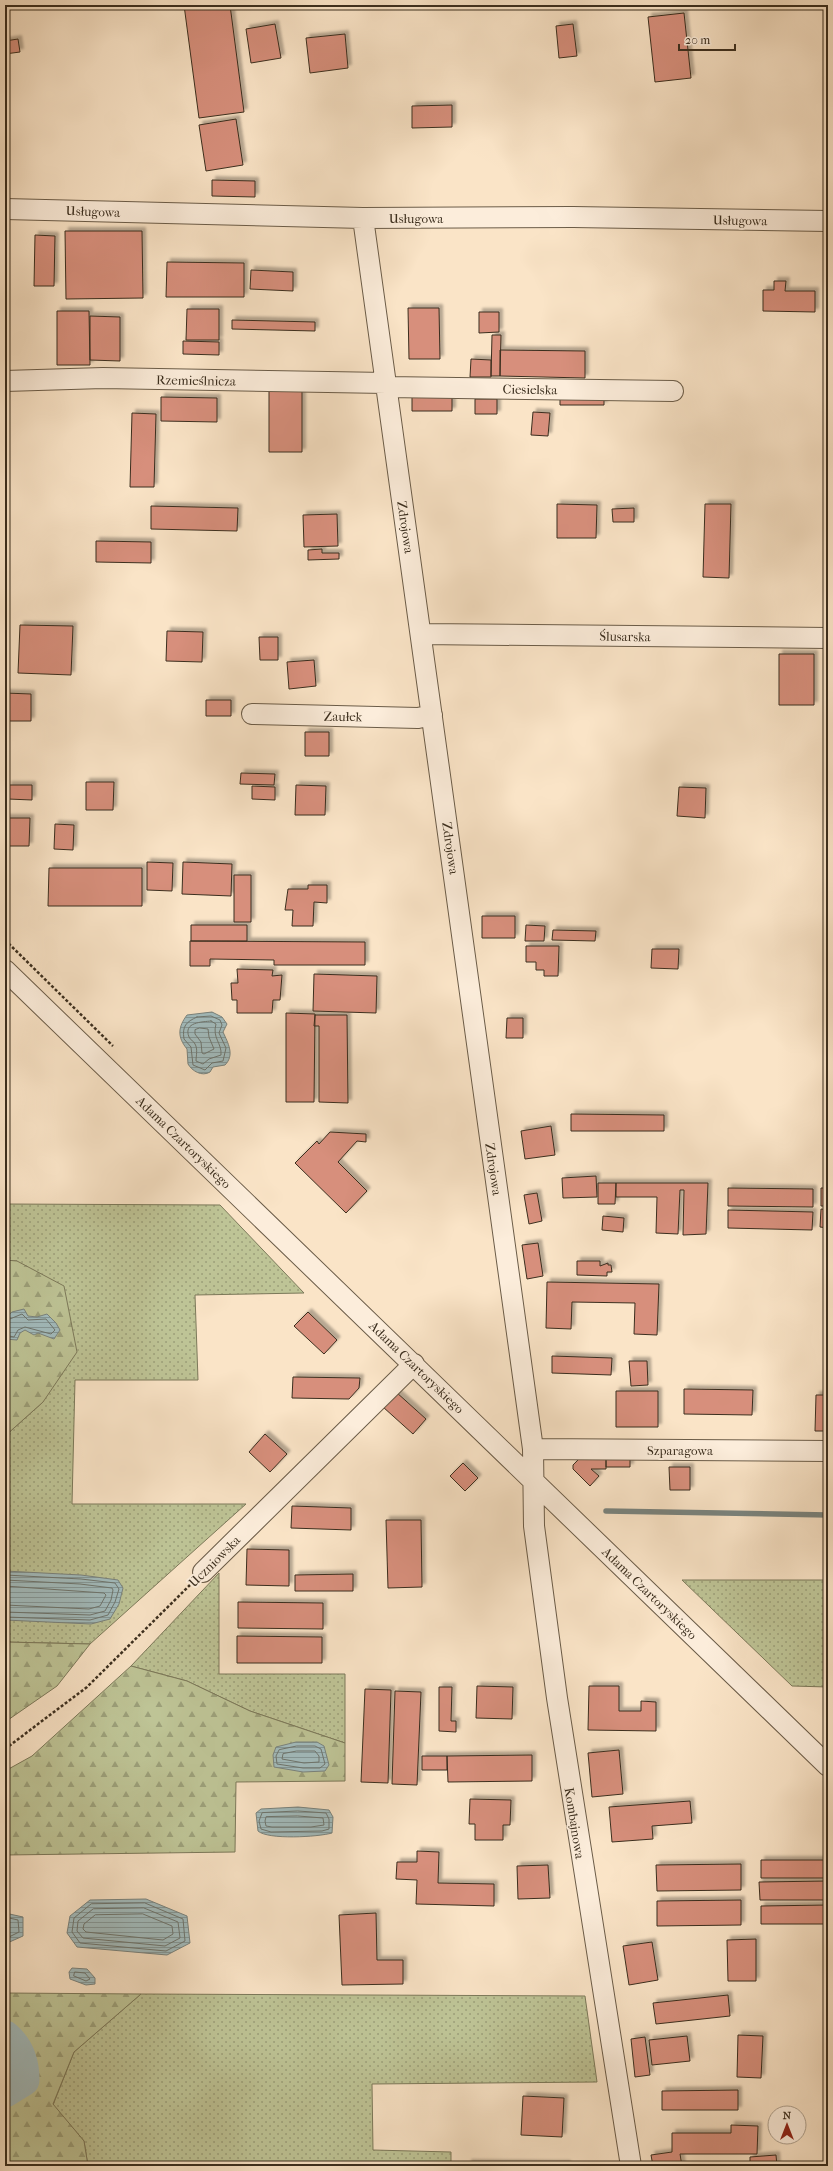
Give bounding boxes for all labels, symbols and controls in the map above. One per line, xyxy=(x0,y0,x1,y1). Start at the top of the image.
scale bar xyxy=(679,26,735,52)
text: 20 m xyxy=(685,33,710,47)
street label: Usługowa xyxy=(65,203,121,220)
street label: Usługowa xyxy=(389,211,444,226)
street label: Usługowa xyxy=(713,213,768,228)
street label: Rzemieślnicza xyxy=(156,372,237,389)
street label: Ciesielska xyxy=(502,382,559,397)
street label: Zdrojowa xyxy=(394,500,417,555)
street label: Ślusarska xyxy=(599,629,652,644)
street label: Zaułek xyxy=(324,709,363,724)
street label: Zdrojowa xyxy=(439,821,462,876)
street label: Adama Czartoryskiego xyxy=(132,1093,234,1192)
street label: Zdrojowa xyxy=(482,1142,505,1197)
street label: Adama Czartoryskiego xyxy=(365,1318,467,1417)
street label: Szparagowa xyxy=(647,1443,714,1458)
street label: Uczniowska xyxy=(186,1532,244,1590)
street label: Adama Czartoryskiego xyxy=(598,1544,700,1643)
street label: Kombajnowa xyxy=(561,1786,588,1861)
north arrow xyxy=(767,2105,807,2145)
text: N xyxy=(783,2109,792,2122)

